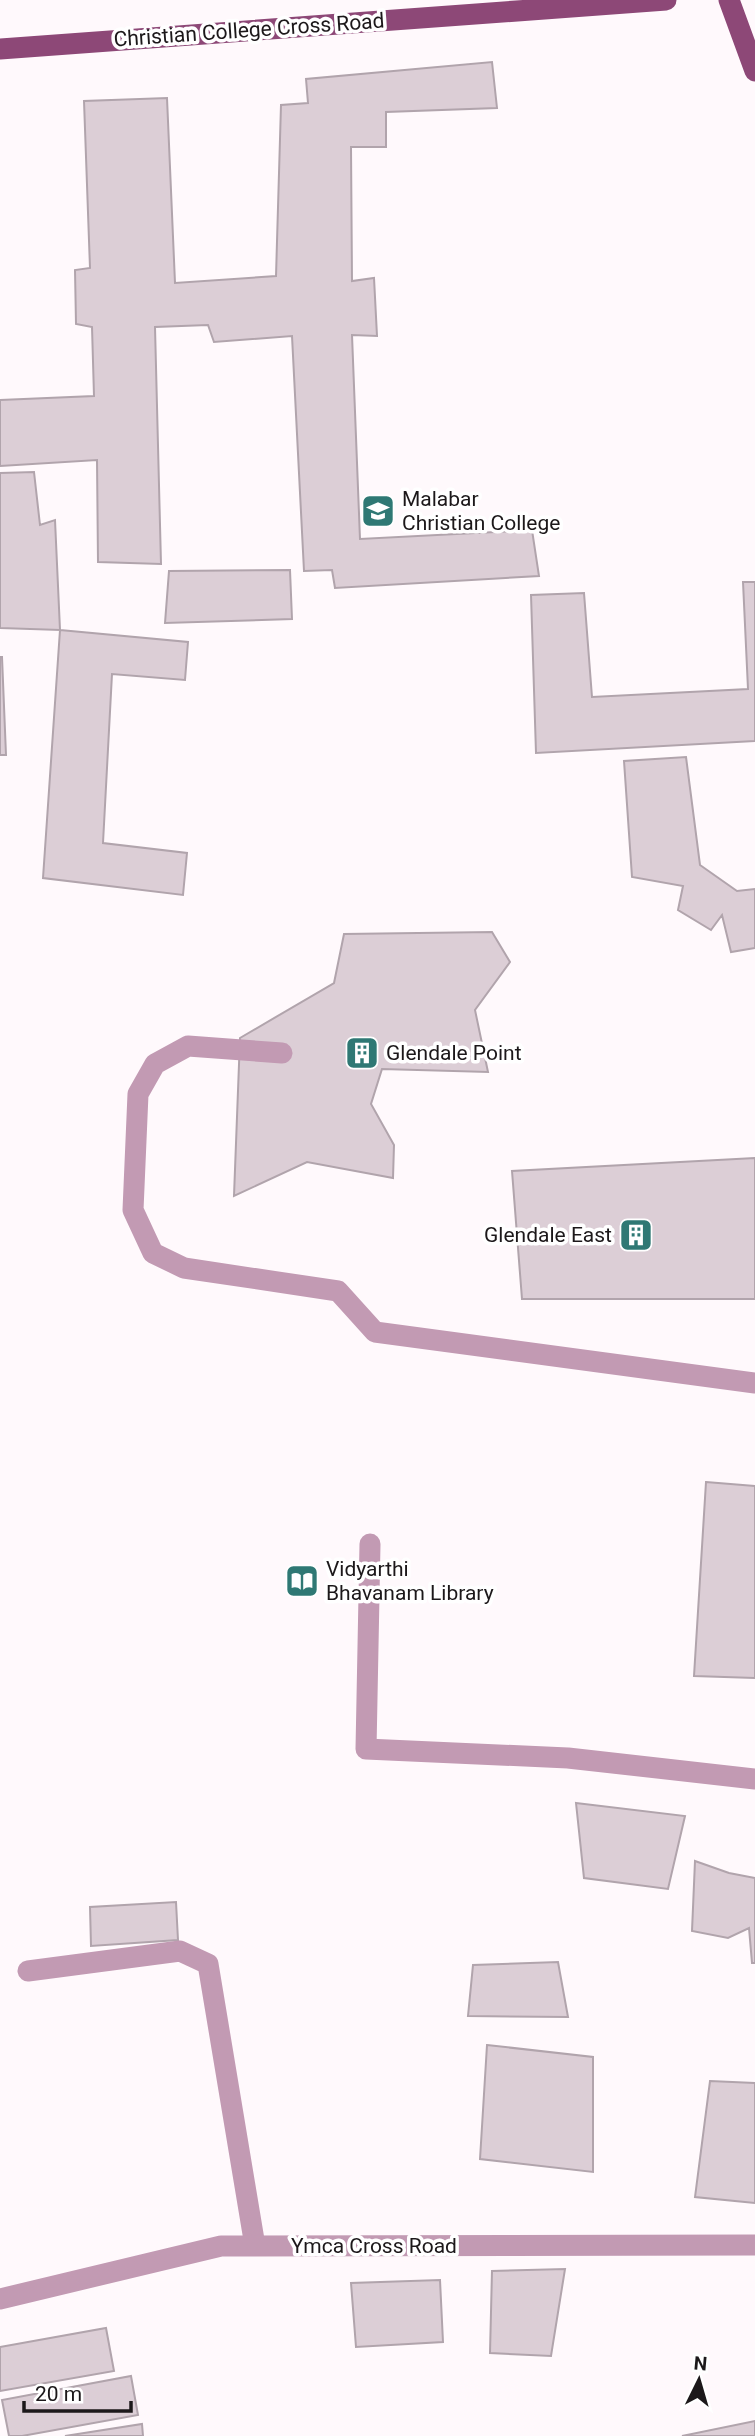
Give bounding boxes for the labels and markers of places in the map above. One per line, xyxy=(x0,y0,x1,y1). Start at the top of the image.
place label: Malabar Christian College xyxy=(402,487,560,535)
school or university icon: Malabar Christian College xyxy=(359,492,397,530)
building icon: Glendale Point xyxy=(343,1034,381,1072)
place label: Glendale Point xyxy=(386,1041,522,1065)
building icon: Glendale East xyxy=(617,1216,655,1254)
place label: Glendale East xyxy=(484,1223,612,1247)
place label: Vidyarthi Bhavanam Library xyxy=(326,1557,494,1605)
library icon: Vidyarthi Bhavanam Library xyxy=(283,1562,321,1600)

